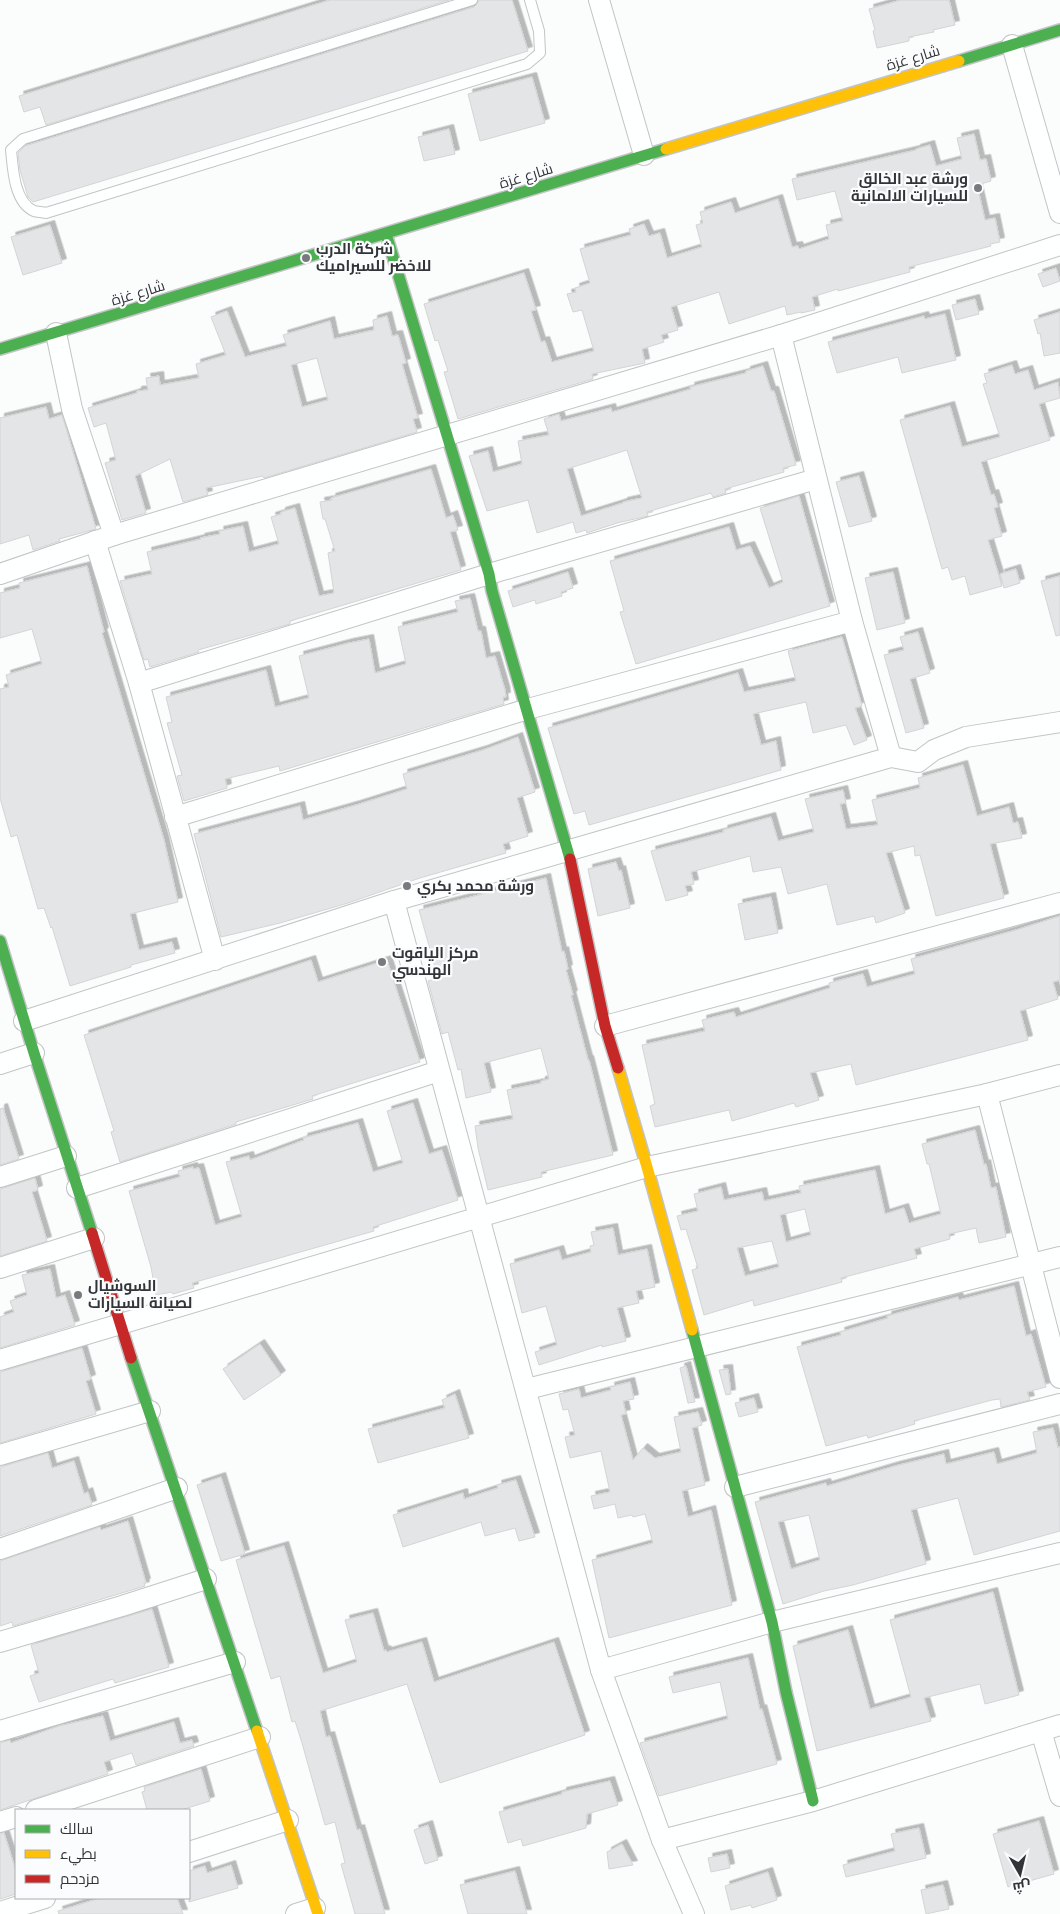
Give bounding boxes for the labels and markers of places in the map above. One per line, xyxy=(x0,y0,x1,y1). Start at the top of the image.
place label: ورشة عبد الخالق للسيارات الالمانية xyxy=(851,170,968,205)
marker: ورشة عبد الخالق للسيارات الالمانية xyxy=(972,182,984,194)
place label: شركة الدرب للاخضر للسيراميك xyxy=(316,240,431,275)
marker: شركة الدرب للاخضر للسيراميك xyxy=(300,252,312,264)
place label: ورشة محمد بكري xyxy=(417,877,534,898)
marker: ورشة محمد بكري xyxy=(401,880,413,892)
place label: مركز الياقوت الهندسي xyxy=(392,944,479,982)
marker: مركز الياقوت الهندسي xyxy=(376,956,388,968)
place label: السوشيال لصيانة السيارات xyxy=(88,1277,192,1312)
marker: السوشيال لصيانة السيارات xyxy=(72,1289,84,1301)

